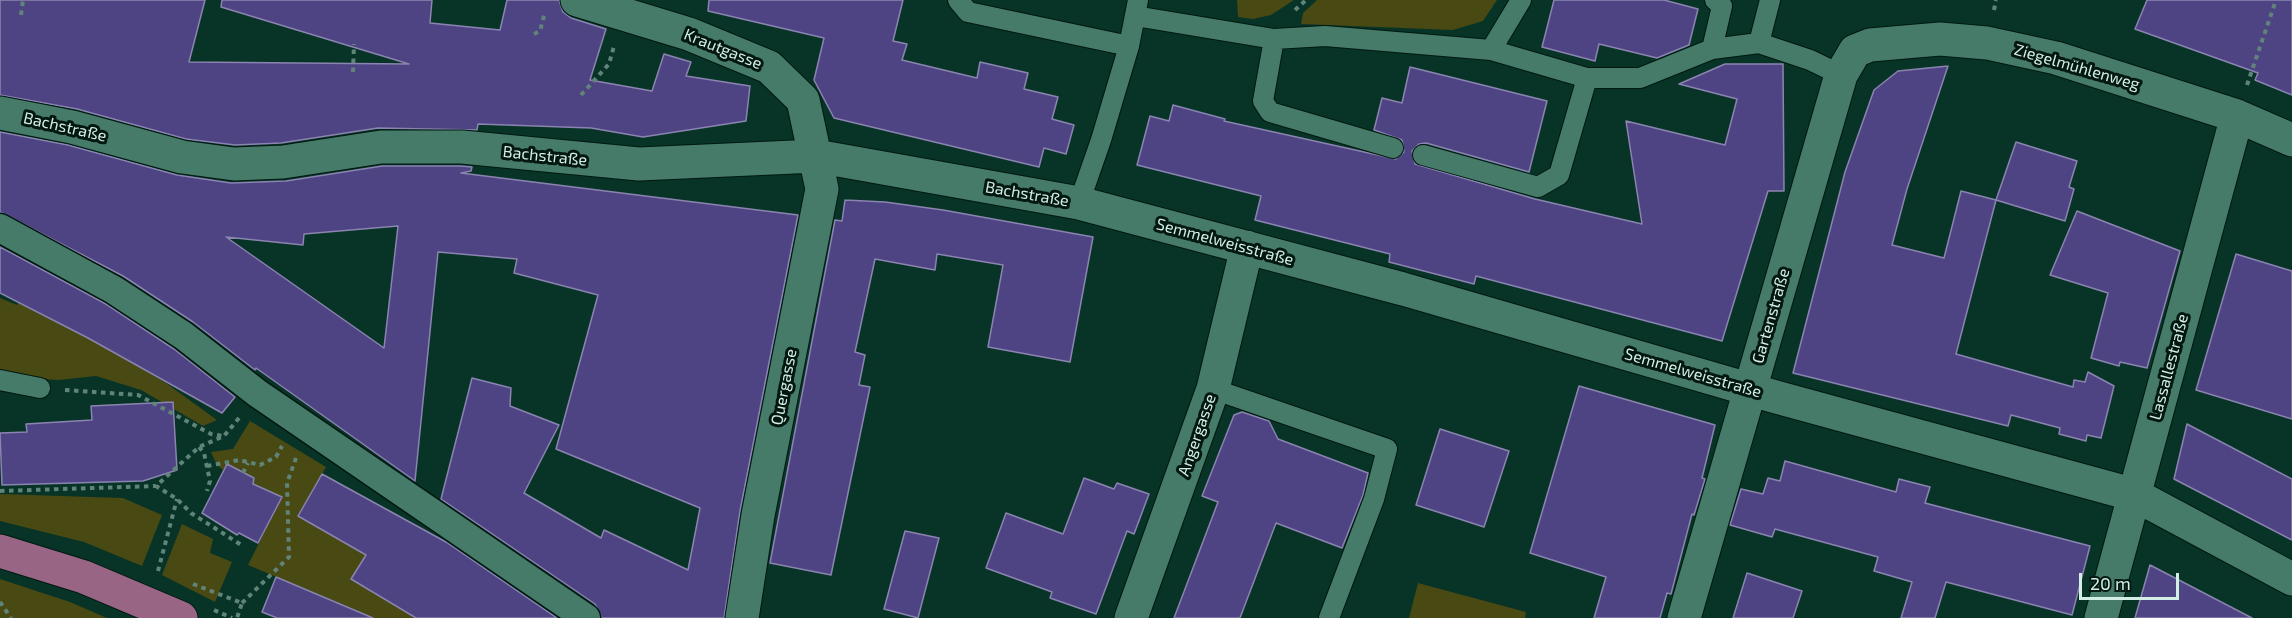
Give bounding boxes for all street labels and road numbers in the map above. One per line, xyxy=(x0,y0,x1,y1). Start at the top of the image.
street label: Krautgasse xyxy=(681,25,765,73)
street label: Ziegelmühlenweg xyxy=(2012,40,2142,94)
street label: Bachstraße xyxy=(22,108,108,146)
street label: Bachstraße xyxy=(502,142,588,170)
street label: Bachstraße xyxy=(984,177,1070,211)
street label: Semmelweisstraße xyxy=(1154,214,1296,270)
street label: Gartenstraße xyxy=(1748,266,1794,366)
street label: Lassallestraße xyxy=(2146,312,2192,422)
street label: Semmelweisstraße xyxy=(1622,344,1764,402)
street label: Quergasse xyxy=(767,347,801,427)
street label: Angergasse xyxy=(1174,391,1220,479)

